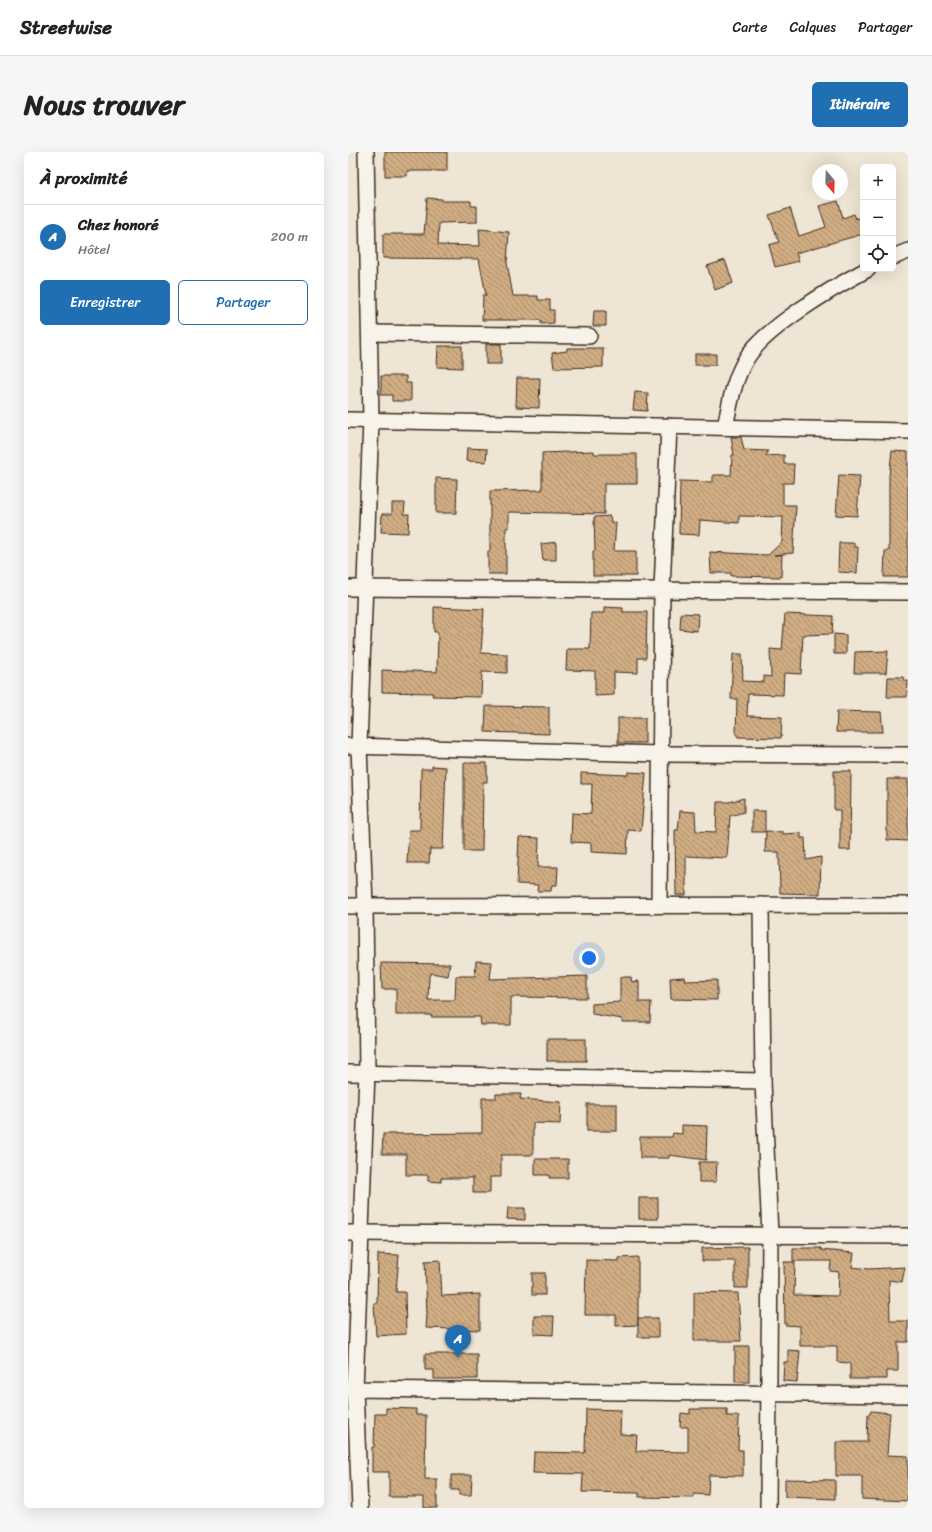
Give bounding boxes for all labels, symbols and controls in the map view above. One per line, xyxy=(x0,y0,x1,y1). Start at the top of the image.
text: Streetwise xyxy=(20,11,112,44)
text: Carte xyxy=(733,15,767,40)
text: Calques xyxy=(789,15,836,40)
text: Partager xyxy=(858,15,912,40)
text: Nous trouver xyxy=(24,80,184,129)
button: Itinéraire xyxy=(812,82,908,127)
text: À proximité xyxy=(40,163,127,193)
north arrow xyxy=(812,164,848,200)
map controls xyxy=(860,164,896,272)
button: + xyxy=(860,164,896,200)
button: − xyxy=(860,200,896,236)
text: Chez honoré xyxy=(78,212,159,238)
text: A xyxy=(49,225,57,248)
text: 200 m xyxy=(271,225,308,248)
button: locate xyxy=(860,236,896,272)
text: Hôtel xyxy=(78,238,110,261)
button: Enregistrer xyxy=(40,280,170,325)
button: Partager xyxy=(178,280,308,325)
your location xyxy=(579,948,599,968)
pin: A xyxy=(445,1325,471,1358)

